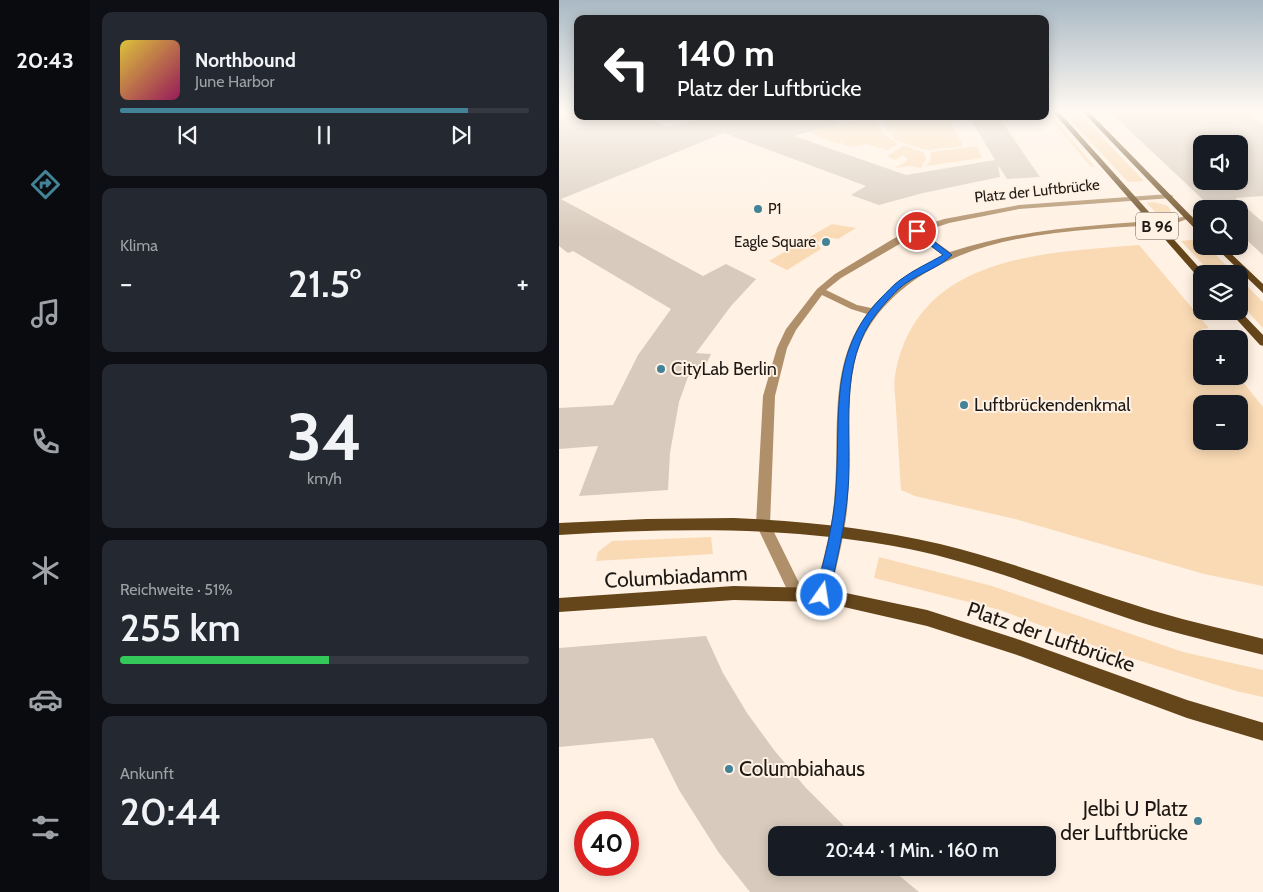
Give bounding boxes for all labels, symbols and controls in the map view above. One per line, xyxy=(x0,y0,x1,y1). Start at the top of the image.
text: 140 m xyxy=(677,32,775,75)
icon: left xyxy=(594,35,659,100)
text: 20:43 xyxy=(16,47,74,74)
text: Northbound xyxy=(195,49,296,72)
text: June Harbor xyxy=(195,72,275,91)
text: Platz der Luftbrücke xyxy=(677,75,862,102)
icon: previous xyxy=(174,121,202,149)
icon: pause xyxy=(310,121,338,149)
icon: next xyxy=(447,121,475,149)
map controls xyxy=(1193,135,1248,450)
button: sound xyxy=(1193,135,1248,190)
icon: directions xyxy=(28,167,63,202)
street label: Platz der Luftbrücke xyxy=(973,175,1101,207)
place label: P1 xyxy=(768,200,781,218)
button: search xyxy=(1193,200,1248,255)
marker: P1 xyxy=(752,203,764,215)
pin xyxy=(896,210,938,252)
road number: B 96 xyxy=(1136,212,1178,240)
icon: arrive xyxy=(903,217,931,245)
place label: Eagle Square xyxy=(734,233,816,251)
text: Klima xyxy=(120,236,158,255)
marker: Eagle Square xyxy=(820,236,832,248)
text: 21.5° xyxy=(288,260,361,307)
button: layers xyxy=(1193,265,1248,320)
text: − xyxy=(120,266,132,300)
text: + xyxy=(517,266,529,300)
icon: music xyxy=(28,296,63,331)
button: + xyxy=(1193,330,1248,385)
place label: CityLab Berlin xyxy=(671,358,777,380)
marker: CityLab Berlin xyxy=(655,363,667,375)
place label: Luftbrückendenkmal xyxy=(974,394,1131,416)
button: − xyxy=(1193,395,1248,450)
text: 34 xyxy=(287,397,362,476)
marker: Luftbrückendenkmal xyxy=(958,399,970,411)
icon: phone xyxy=(28,424,63,459)
text: km/h xyxy=(307,469,342,488)
icon: climate xyxy=(28,553,63,588)
street label: Columbiadamm xyxy=(604,560,748,593)
position arrow xyxy=(795,568,847,620)
text: Reichweite · 51% xyxy=(120,580,233,599)
street label: Platz der Luftbrücke xyxy=(964,596,1139,677)
text: 255 km xyxy=(120,604,241,651)
icon: car xyxy=(28,682,63,717)
place label: Columbiahaus xyxy=(739,756,865,781)
marker: Columbiahaus xyxy=(723,763,735,775)
text: Ankunft xyxy=(120,764,174,783)
text: 20:44 xyxy=(120,788,221,835)
place label: Jelbi U Platz der Luftbrücke xyxy=(1060,796,1188,845)
icon: filters xyxy=(28,810,63,845)
speed limit sign: 40 xyxy=(574,811,639,876)
marker: Jelbi U Platz der Luftbrücke xyxy=(1192,815,1204,827)
text: 20:44 · 1 Min. · 160 m xyxy=(825,839,999,862)

